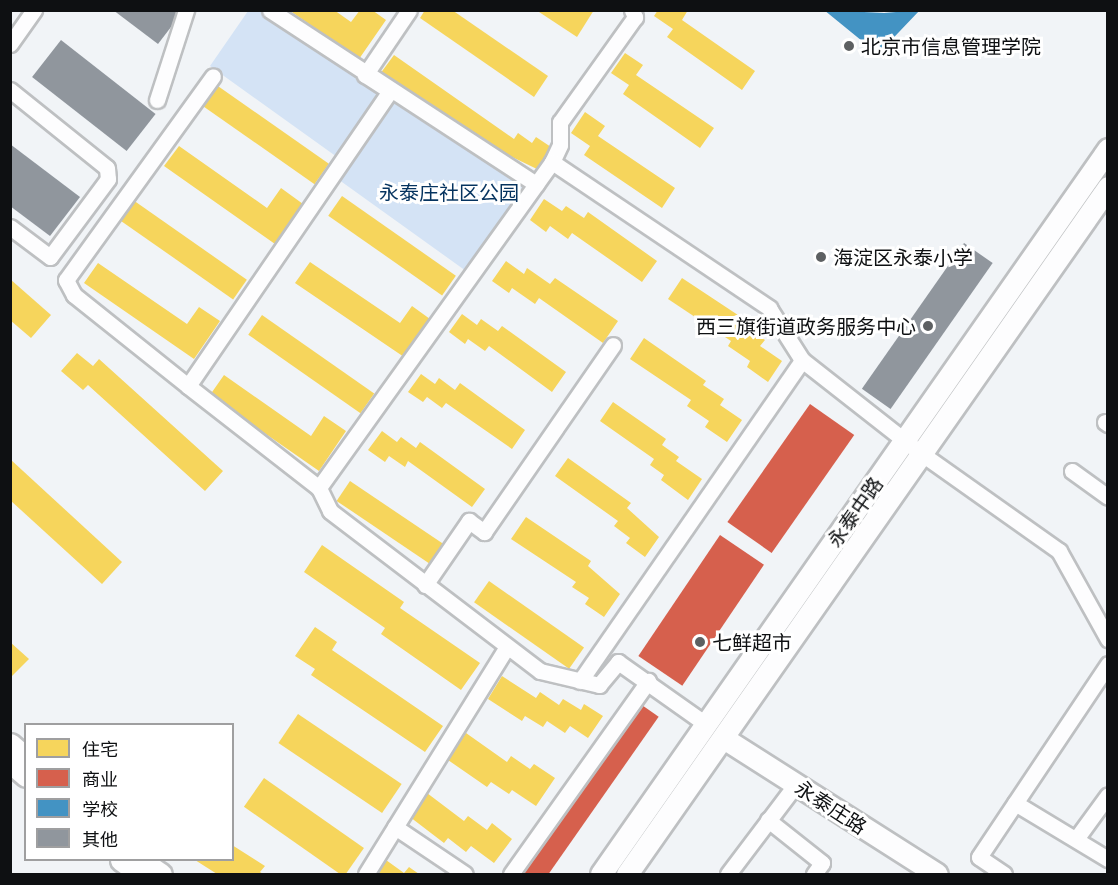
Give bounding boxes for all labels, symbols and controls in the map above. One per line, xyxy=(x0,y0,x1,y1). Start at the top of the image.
place label: 北京市信息管理学院 xyxy=(861,34,1041,58)
marker: 北京市信息管理学院 xyxy=(842,39,856,53)
park label: 永泰庄社区公园 xyxy=(379,180,519,204)
place label: 海淀区永泰小学 xyxy=(833,245,973,269)
marker: 海淀区永泰小学 xyxy=(814,250,828,264)
place label: 西三旗街道政务服务中心 xyxy=(696,314,916,338)
marker: 西三旗街道政务服务中心 xyxy=(921,319,935,333)
street label: 永泰中路 xyxy=(822,472,888,552)
place label: 七鲜超市 xyxy=(712,630,792,654)
marker: 七鲜超市 xyxy=(693,635,707,649)
legend xyxy=(24,723,234,861)
text: 住宅 xyxy=(82,738,118,761)
text: 商业 xyxy=(82,768,118,791)
street label: 永泰庄路 xyxy=(791,775,871,839)
text: 学校 xyxy=(82,798,118,821)
text: 其他 xyxy=(82,828,118,851)

